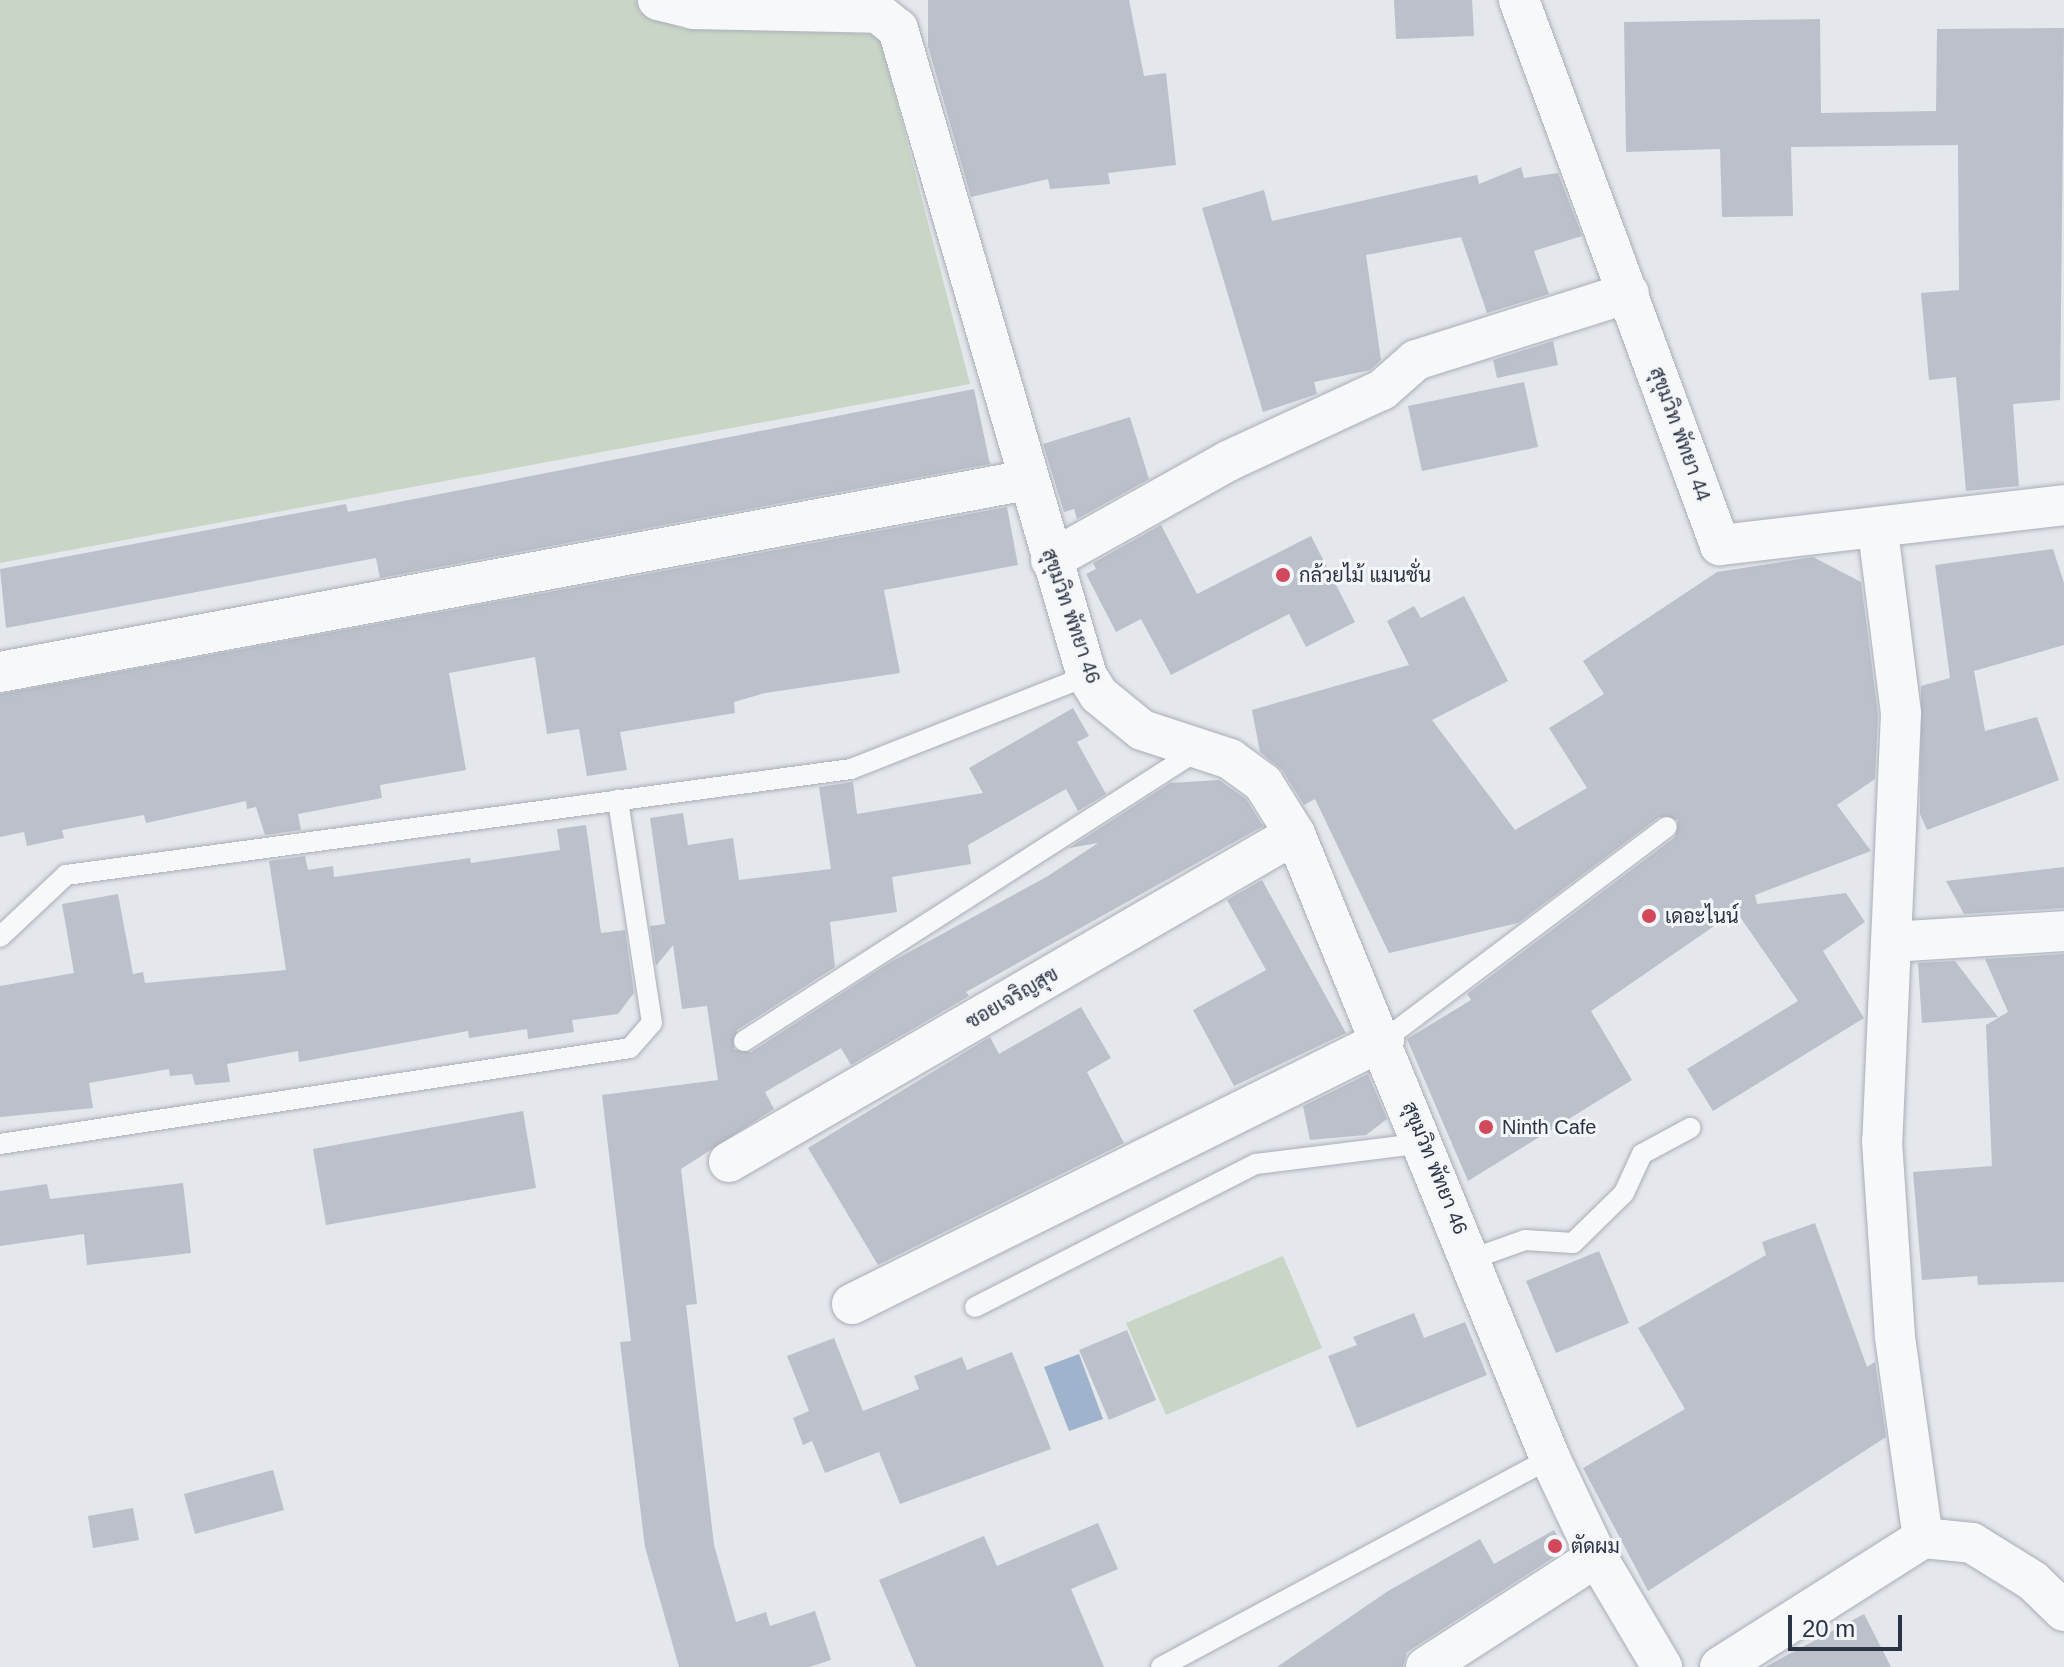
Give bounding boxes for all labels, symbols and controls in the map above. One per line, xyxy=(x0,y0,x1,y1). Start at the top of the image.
street label: สุขุมวิท พัทยา 44 xyxy=(1645,364,1715,504)
street label: สุขุมวิท พัทยา 46 xyxy=(1037,545,1105,687)
place label: กล้วยไม้ แมนชั่น xyxy=(1299,563,1431,587)
marker: กล้วยไม้ แมนชั่น xyxy=(1274,566,1292,584)
place label: เดอะไนน์ xyxy=(1665,904,1739,928)
marker: เดอะไนน์ xyxy=(1640,907,1658,925)
street label: ซอยเจริญสุข xyxy=(962,962,1062,1034)
street label: สุขุมวิท พัทยา 46 xyxy=(1397,1098,1473,1238)
place label: Ninth Cafe xyxy=(1502,1115,1596,1139)
marker: Ninth Cafe xyxy=(1477,1118,1495,1136)
place label: ตัดผม xyxy=(1571,1534,1620,1558)
marker: ตัดผม xyxy=(1546,1537,1564,1555)
scale bar xyxy=(1792,1599,1906,1649)
text: 20 m xyxy=(1802,1615,1855,1642)

